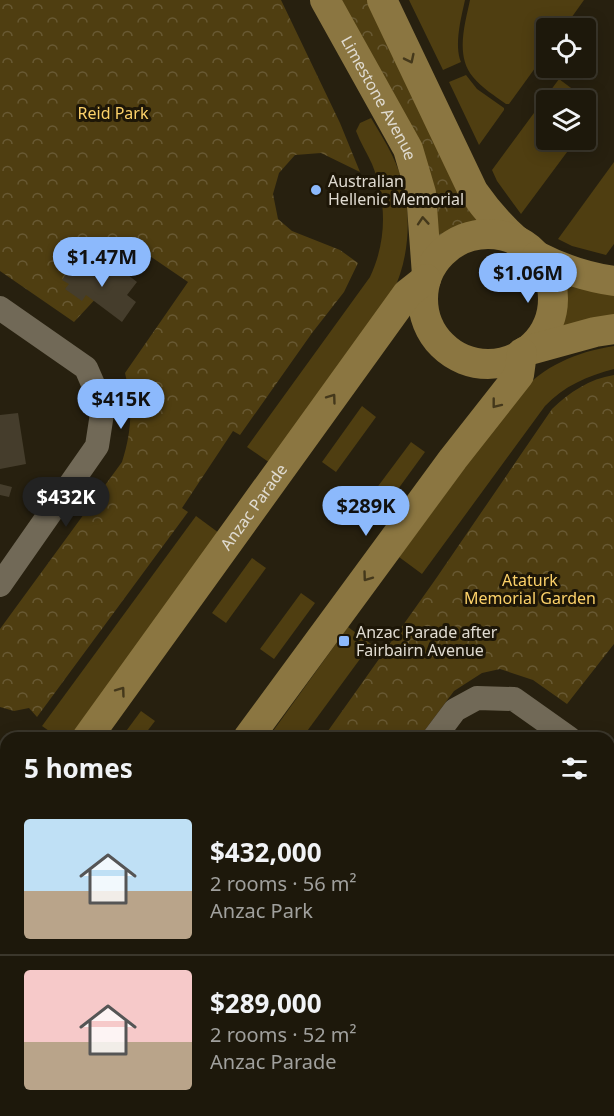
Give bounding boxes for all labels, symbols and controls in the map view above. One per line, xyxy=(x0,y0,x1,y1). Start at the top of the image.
map controls xyxy=(536,18,596,150)
button: locate xyxy=(536,18,596,78)
street label: Limestone Avenue xyxy=(336,32,422,163)
one-way arrow xyxy=(403,52,415,63)
button: layers xyxy=(536,90,596,150)
park label: Reid Park xyxy=(78,102,149,124)
place label: Australian Hellenic Memorial xyxy=(328,170,464,210)
marker: Australian Hellenic Memorial xyxy=(309,183,323,197)
one-way arrow xyxy=(417,216,430,225)
pin: $1.47M xyxy=(53,237,151,288)
text: $1.47M xyxy=(67,243,137,270)
pin: $1.06M xyxy=(479,253,577,304)
text: $1.06M xyxy=(493,259,563,286)
pin: $415K xyxy=(79,379,163,430)
text: $415K xyxy=(91,385,151,412)
one-way arrow xyxy=(325,393,336,404)
one-way arrow xyxy=(493,397,504,408)
street label: Anzac Parade xyxy=(215,459,292,554)
pin: $432K xyxy=(24,477,108,528)
text: $432K xyxy=(36,483,96,510)
pin: $289K xyxy=(324,486,408,537)
text: $289K xyxy=(336,492,396,519)
park label: Ataturk Memorial Garden xyxy=(464,569,596,609)
one-way arrow xyxy=(363,571,374,582)
place label: Anzac Parade after Fairbairn Avenue xyxy=(356,621,498,661)
marker: Anzac Parade after Fairbairn Avenue xyxy=(337,634,351,648)
one-way arrow xyxy=(114,686,125,697)
text: 5 homes xyxy=(24,750,133,786)
icon: filters xyxy=(558,752,591,785)
text: $432,000 xyxy=(210,834,322,870)
icon: home xyxy=(72,843,144,915)
text: 2 rooms · 56 m² xyxy=(210,870,357,897)
text: Anzac Park xyxy=(210,897,313,924)
text: $289,000 xyxy=(210,985,322,1021)
icon: home xyxy=(72,994,144,1066)
text: 2 rooms · 52 m² xyxy=(210,1021,357,1048)
text: Anzac Parade xyxy=(210,1048,337,1075)

